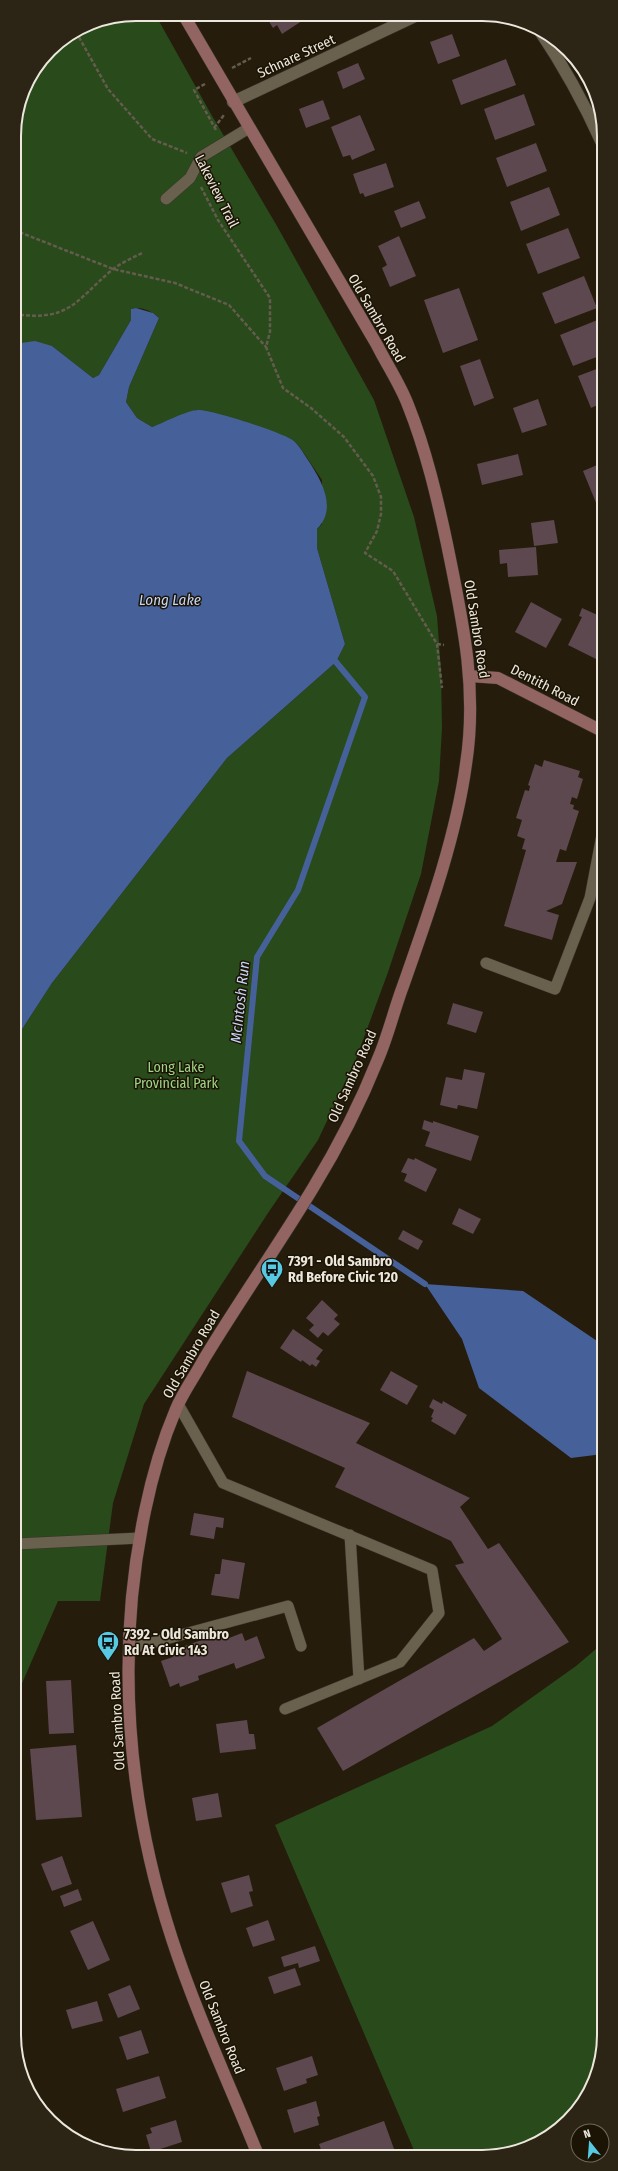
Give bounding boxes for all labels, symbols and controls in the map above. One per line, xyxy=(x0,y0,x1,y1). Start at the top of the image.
street label: Schnare Street xyxy=(255,31,338,82)
street label: Lakeview Trail xyxy=(191,152,242,231)
street label: Old Sambro Road xyxy=(344,271,409,366)
street label: Old Sambro Road xyxy=(460,579,493,679)
water label: Long Lake xyxy=(139,591,201,609)
street label: Dentith Road xyxy=(508,661,582,710)
water label: McIntosh Run xyxy=(227,960,253,1044)
street label: Old Sambro Road xyxy=(324,1027,380,1125)
park label: Long Lake Provincial Park xyxy=(134,1059,219,1092)
place label: 7391 - Old Sambro Rd Before Civic 120 xyxy=(288,1253,398,1286)
bus stop icon: 7391 - Old Sambro Rd Before Civic 120 xyxy=(259,1256,285,1289)
street label: Old Sambro Road xyxy=(159,1307,224,1402)
place label: 7392 - Old Sambro Rd At Civic 143 xyxy=(124,1626,229,1659)
bus stop icon: 7392 - Old Sambro Rd At Civic 143 xyxy=(95,1629,121,1662)
street label: Old Sambro Road xyxy=(106,1671,129,1771)
street label: Old Sambro Road xyxy=(195,1978,248,2076)
north arrow xyxy=(570,2123,610,2163)
text: N xyxy=(582,2127,592,2141)

